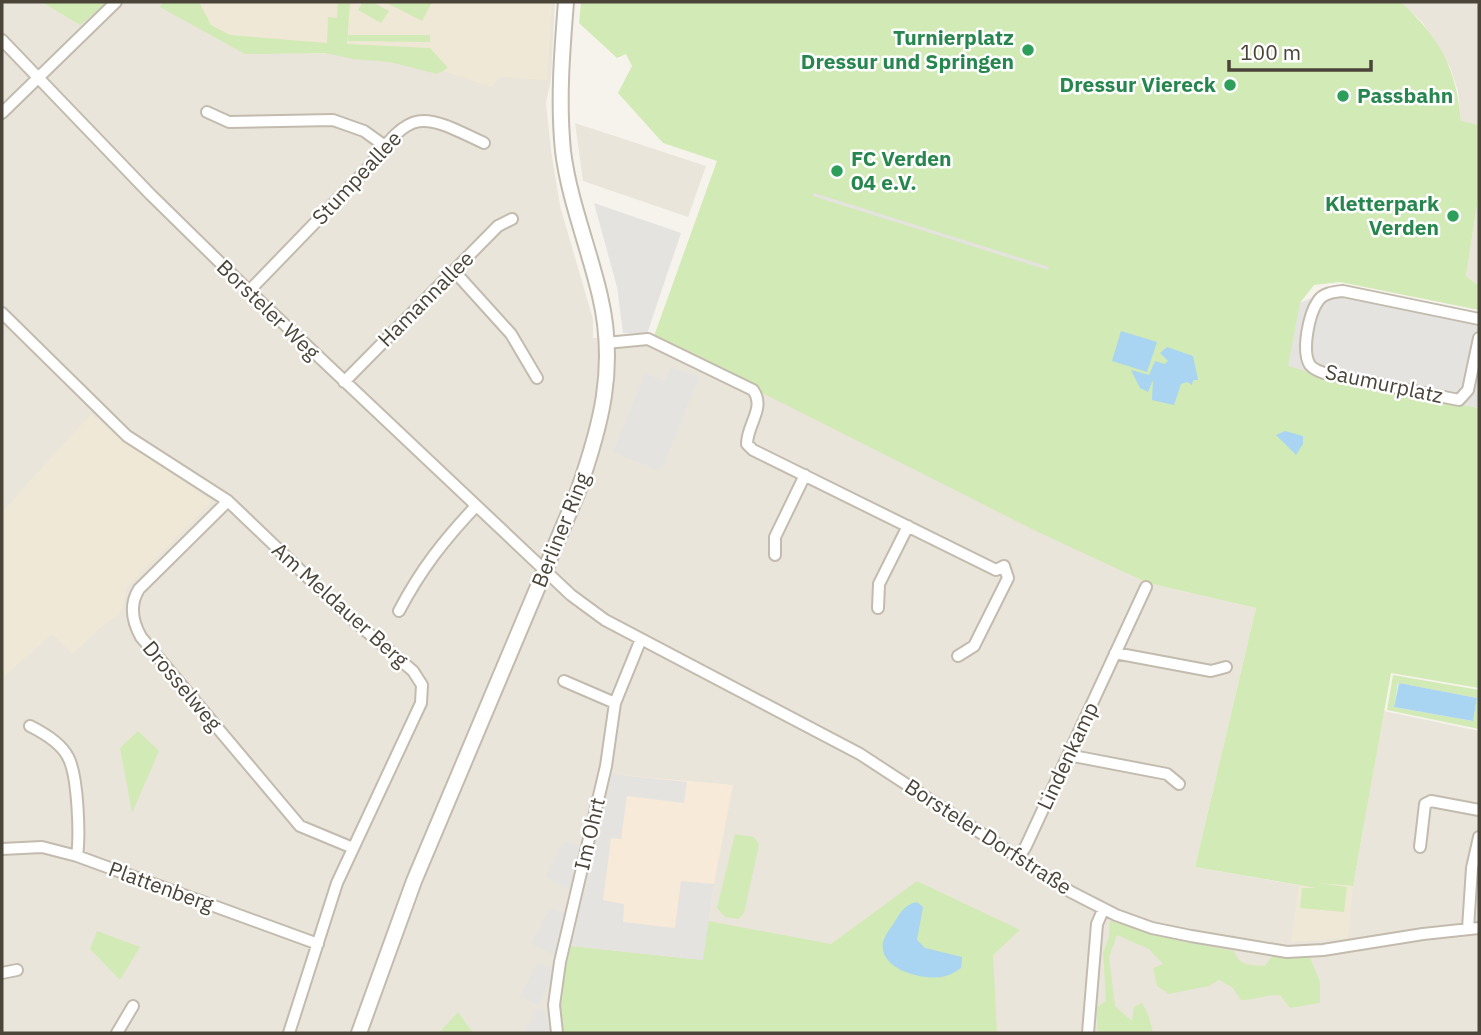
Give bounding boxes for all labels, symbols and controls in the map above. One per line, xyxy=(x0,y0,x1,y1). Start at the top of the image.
place label: Turnierplatz Dressur und Springen xyxy=(801,23,1014,75)
scale bar xyxy=(1229,28,1371,72)
text: 100 m xyxy=(1240,38,1301,66)
marker: Turnierplatz Dressur und Springen xyxy=(1020,42,1036,58)
place label: Dressur Viereck xyxy=(1060,70,1217,98)
marker: Dressur Viereck xyxy=(1222,77,1238,93)
place label: Passbahn xyxy=(1357,81,1453,109)
marker: Passbahn xyxy=(1335,88,1351,104)
street label: Stumpeallee xyxy=(305,124,407,230)
place label: FC Verden 04 e.V. xyxy=(851,144,952,196)
marker: FC Verden 04 e.V. xyxy=(829,163,845,179)
place label: Kletterpark Verden xyxy=(1325,189,1440,241)
marker: Kletterpark Verden xyxy=(1445,208,1461,224)
street label: Hamannallee xyxy=(371,244,479,352)
street label: Borsteler Weg xyxy=(211,253,326,366)
street label: Saumurplatz xyxy=(1323,357,1446,409)
street label: Berliner Ring xyxy=(524,468,596,591)
street label: Am Meldauer Berg xyxy=(267,536,415,673)
street label: Drosselweg xyxy=(137,634,229,736)
street label: Lindenkamp xyxy=(1030,697,1104,814)
street label: Borsteler Dorfstraße xyxy=(900,772,1077,901)
street label: Im Ohrt xyxy=(567,795,611,873)
street label: Plattenberg xyxy=(105,854,218,918)

